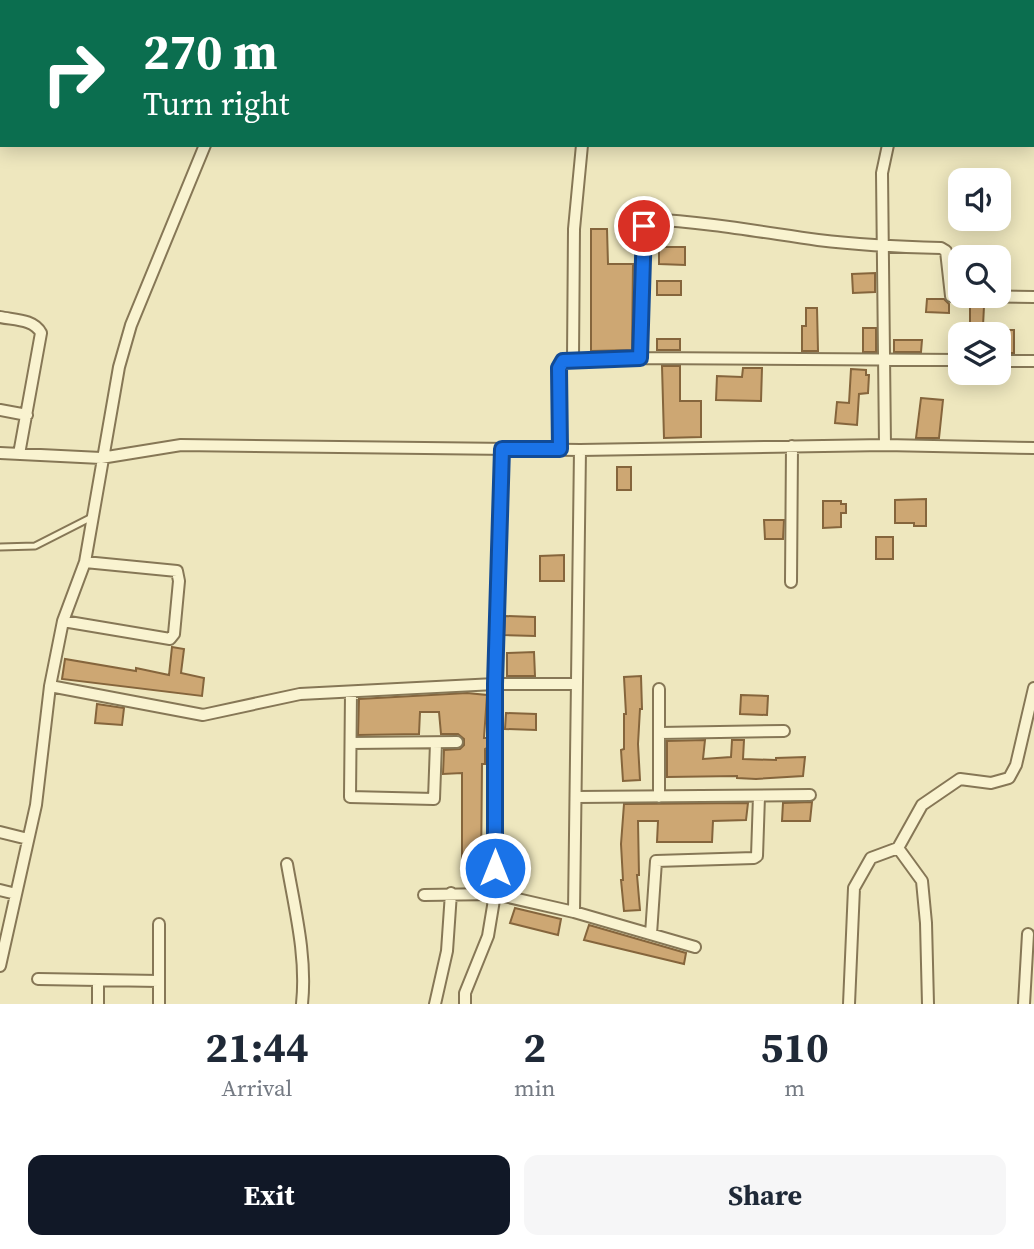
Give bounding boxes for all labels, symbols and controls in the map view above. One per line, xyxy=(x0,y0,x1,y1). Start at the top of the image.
text: 270 m xyxy=(143,18,278,85)
icon: right xyxy=(28,28,119,119)
text: Turn right xyxy=(143,82,289,126)
map controls xyxy=(948,168,1011,385)
button: sound xyxy=(948,168,1011,231)
pin xyxy=(614,196,674,256)
icon: arrive xyxy=(625,207,663,245)
button: search xyxy=(948,245,1011,308)
button: layers xyxy=(948,322,1011,385)
position arrow xyxy=(458,831,532,905)
text: 21:44 xyxy=(205,1018,309,1076)
text: 2 xyxy=(523,1018,546,1076)
text: 510 xyxy=(761,1018,829,1076)
text: Arrival xyxy=(221,1072,292,1104)
text: min xyxy=(514,1072,555,1104)
text: m xyxy=(784,1072,805,1104)
button: Exit xyxy=(28,1155,510,1235)
button: Share xyxy=(524,1155,1006,1235)

